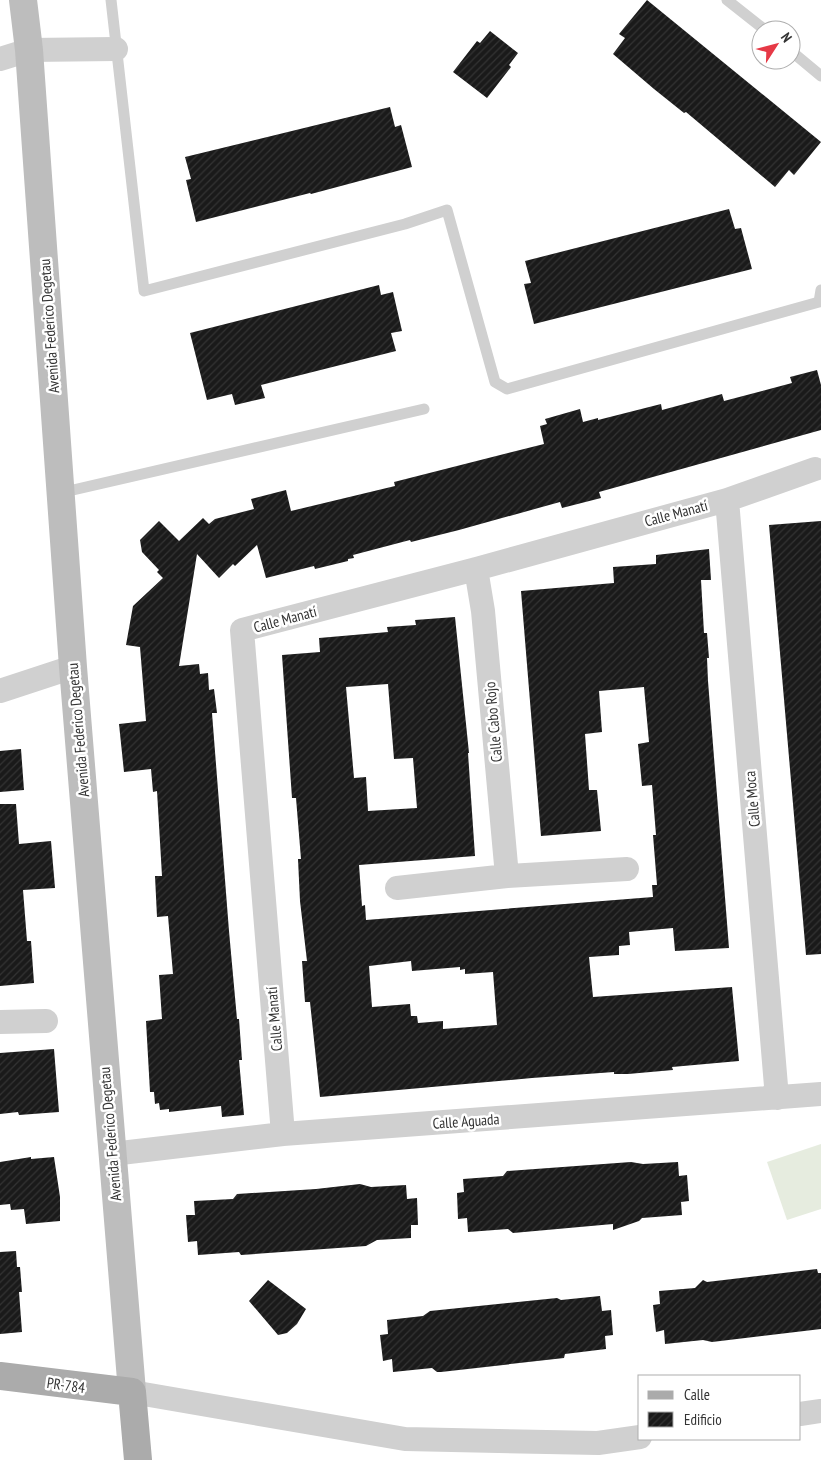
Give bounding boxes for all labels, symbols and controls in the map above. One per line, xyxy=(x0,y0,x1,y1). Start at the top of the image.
north arrow xyxy=(751,20,801,70)
text: N xyxy=(777,29,796,46)
street label: Avenida Federico Degetau xyxy=(35,258,63,394)
street label: Calle Manatí xyxy=(642,495,710,531)
street label: Calle Manatí xyxy=(251,601,319,637)
street label: Avenida Federico Degetau xyxy=(63,662,93,798)
street label: Calle Cabo Rojo xyxy=(480,681,506,763)
street label: Calle Moca xyxy=(740,770,764,828)
street label: Calle Manatí xyxy=(262,985,286,1052)
street label: Avenida Federico Degetau xyxy=(95,1066,125,1202)
street label: Calle Aguada xyxy=(432,1109,500,1133)
street label: PR-784 xyxy=(46,1373,86,1397)
legend xyxy=(638,1375,801,1440)
text: Calle xyxy=(684,1385,710,1404)
text: Edificio xyxy=(684,1410,722,1429)

